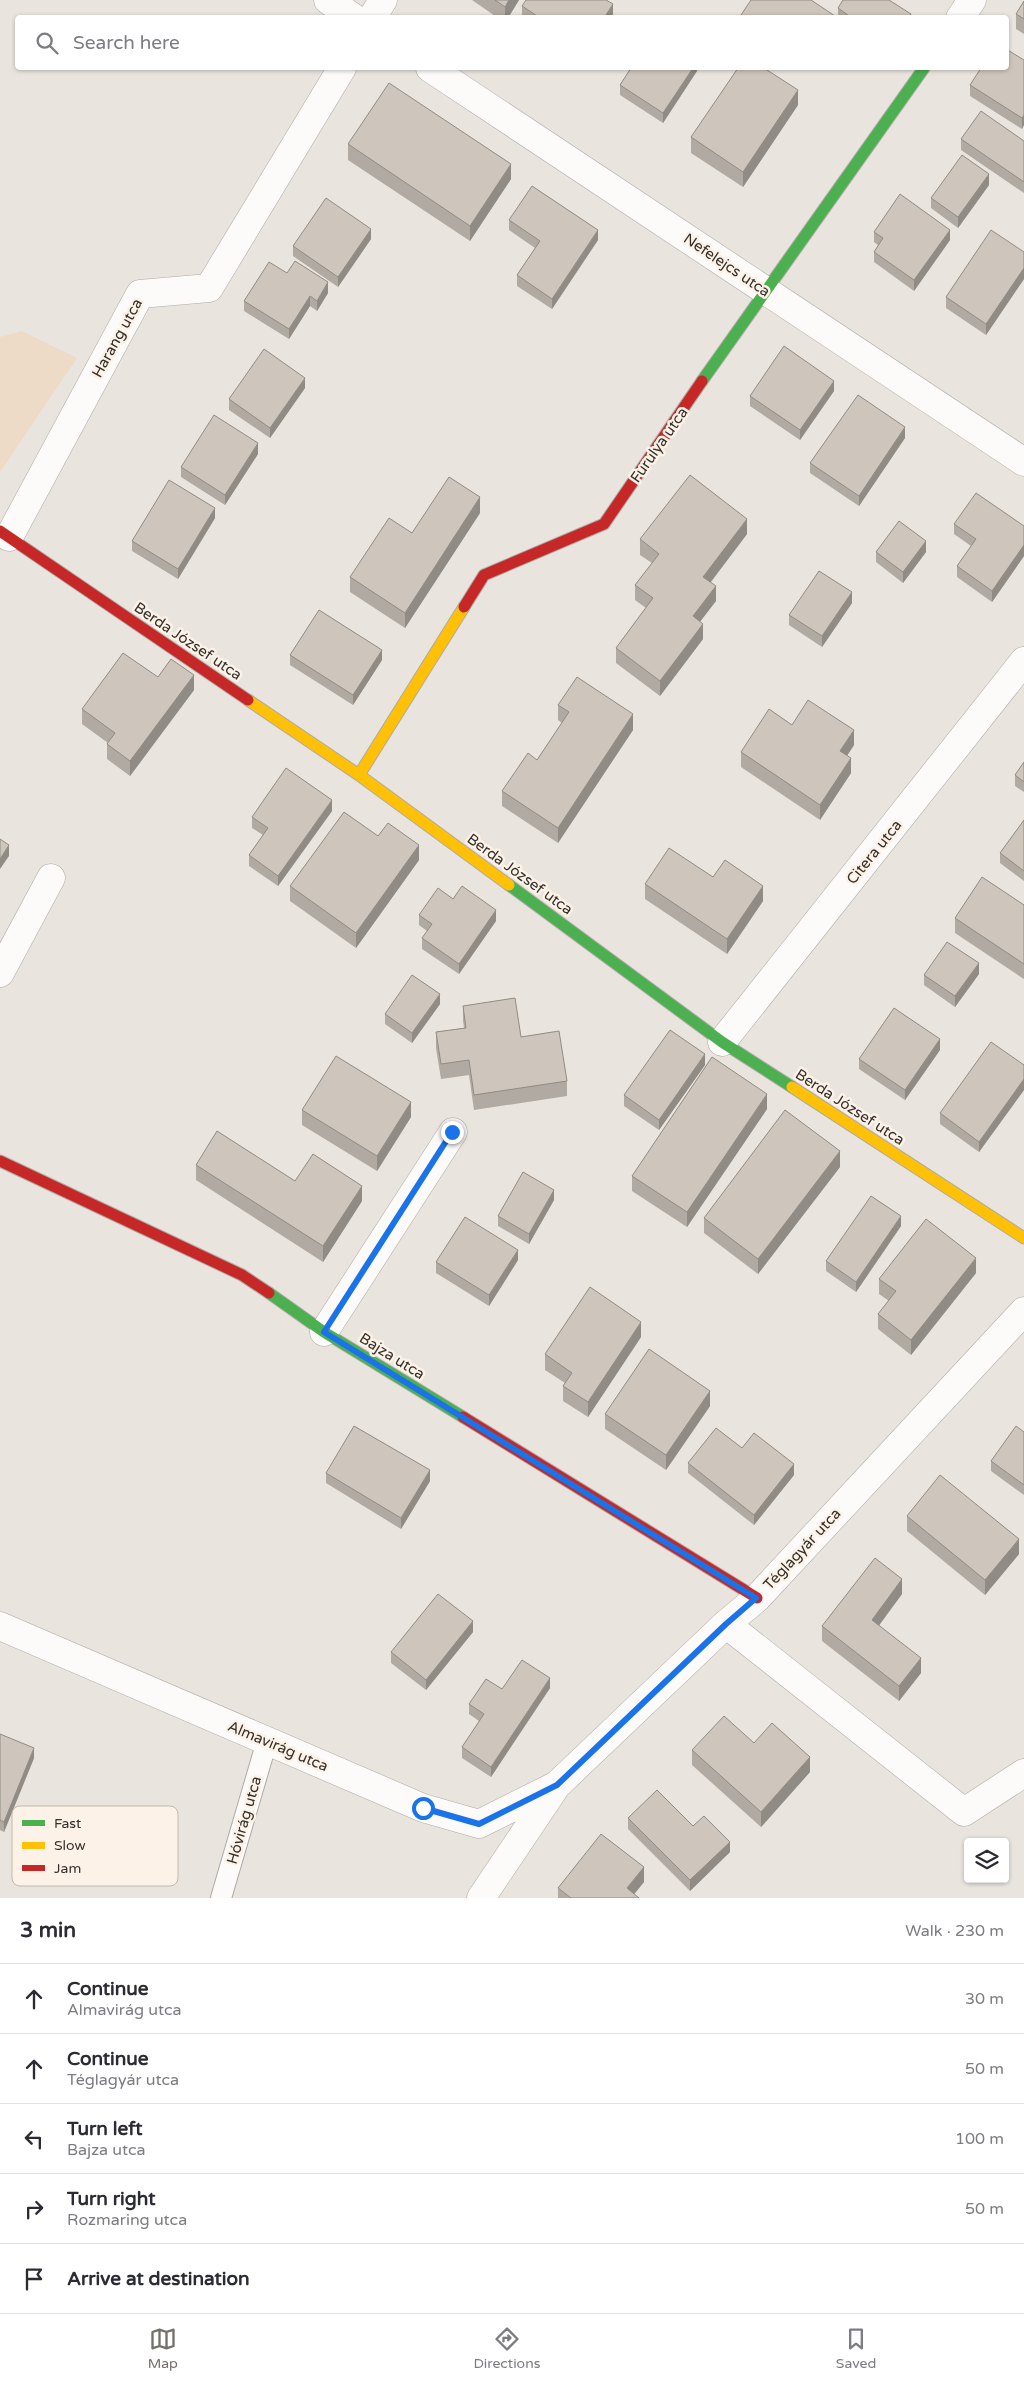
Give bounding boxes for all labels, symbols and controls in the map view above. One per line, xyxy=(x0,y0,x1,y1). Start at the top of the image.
search box xyxy=(15,15,1009,70)
icon: search xyxy=(33,29,61,57)
text: Search here xyxy=(73,32,180,54)
street label: Nefelejcs utca xyxy=(680,229,774,301)
street label: Harang utca xyxy=(88,295,146,381)
street label: Furulya utca xyxy=(626,404,692,486)
street label: Berda József utca xyxy=(131,598,245,684)
street label: Citera utca xyxy=(843,816,905,888)
street label: Berda József utca xyxy=(464,830,576,918)
street label: Berda József utca xyxy=(792,1065,908,1149)
route end xyxy=(441,1121,464,1144)
street label: Bajza utca xyxy=(356,1329,428,1383)
street label: Téglagyár utca xyxy=(760,1504,844,1594)
street label: Almavirág utca xyxy=(225,1717,331,1775)
street label: Hóvirág utca xyxy=(223,1774,265,1866)
route start xyxy=(412,1797,435,1820)
legend xyxy=(12,1806,178,1886)
text: Fast xyxy=(54,1815,82,1832)
text: Slow xyxy=(54,1837,86,1854)
map controls xyxy=(964,1838,1009,1883)
button: layers xyxy=(964,1838,1009,1883)
text: Jam xyxy=(54,1860,81,1877)
text: 3 min xyxy=(20,1918,76,1943)
text: Walk · 230 m xyxy=(905,1921,1004,1941)
text: Continue xyxy=(67,1978,149,2000)
icon: ahead xyxy=(20,1985,48,2013)
text: 30 m xyxy=(965,1989,1004,2009)
text: Almavirág utca xyxy=(67,2000,181,2020)
text: Continue xyxy=(67,2048,149,2070)
icon: ahead xyxy=(20,2055,48,2083)
text: 50 m xyxy=(965,2059,1004,2079)
text: Téglagyár utca xyxy=(67,2070,179,2090)
text: Turn left xyxy=(67,2118,143,2140)
icon: left xyxy=(20,2125,48,2153)
text: 100 m xyxy=(955,2129,1004,2149)
text: Bajza utca xyxy=(67,2140,146,2160)
text: Turn right xyxy=(67,2188,155,2210)
icon: right xyxy=(20,2195,48,2223)
text: 50 m xyxy=(965,2199,1004,2219)
text: Rozmaring utca xyxy=(67,2210,187,2230)
icon: arrive xyxy=(20,2265,48,2293)
text: Arrive at destination xyxy=(67,2268,250,2290)
tab: Map xyxy=(148,2325,178,2372)
tab: Directions xyxy=(473,2325,540,2372)
tab: Saved xyxy=(836,2325,876,2372)

